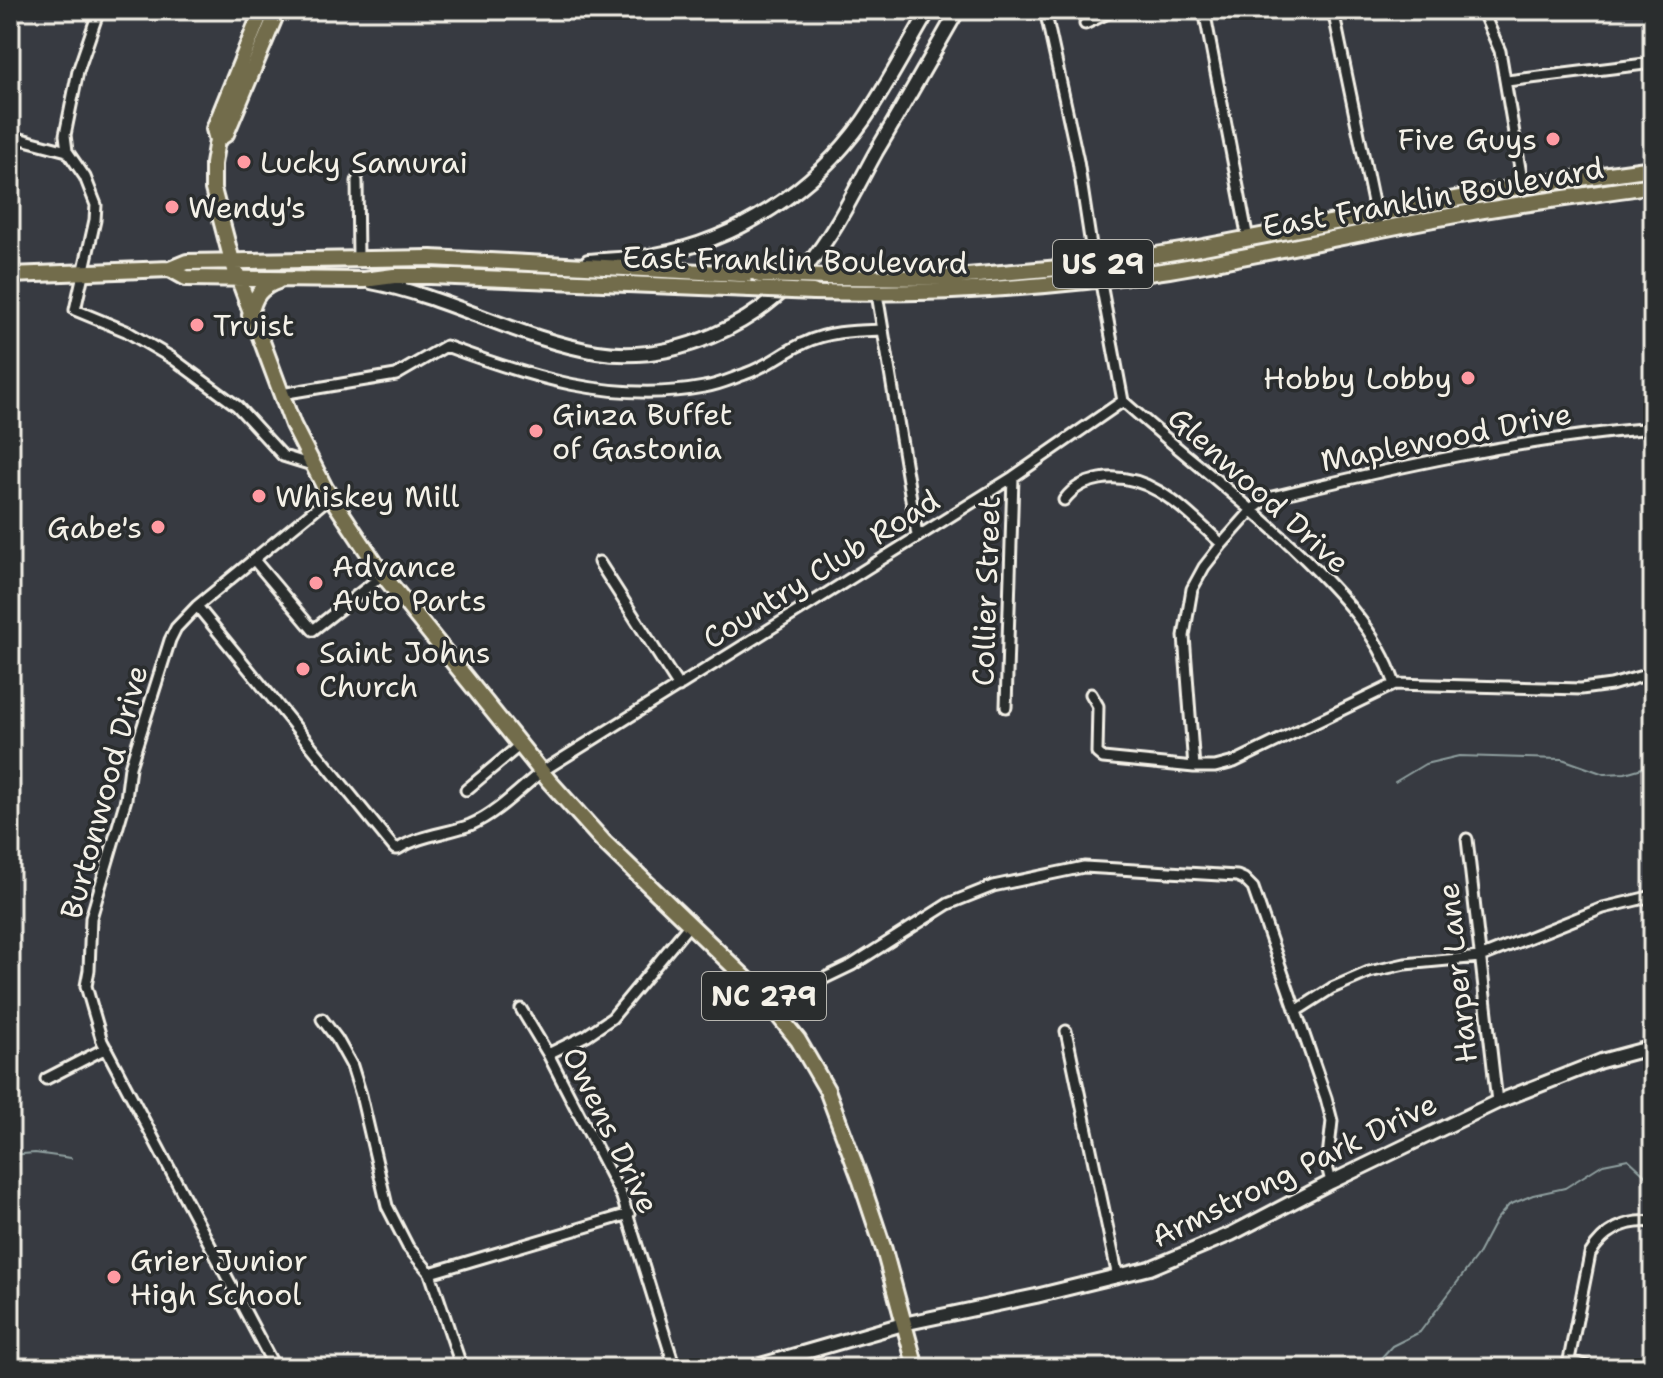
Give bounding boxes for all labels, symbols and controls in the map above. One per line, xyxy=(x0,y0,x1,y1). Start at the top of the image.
place label: Five Guys xyxy=(1398,119,1537,160)
marker: Five Guys xyxy=(1544,130,1562,148)
place label: Lucky Samurai xyxy=(260,142,468,183)
street label: East Franklin Boulevard xyxy=(1259,147,1607,247)
marker: Lucky Samurai xyxy=(235,153,253,171)
place label: Wendy's xyxy=(188,187,306,228)
marker: Wendy's xyxy=(163,198,181,216)
street label: East Franklin Boulevard xyxy=(622,236,968,284)
road number: US 29 xyxy=(1053,240,1153,288)
place label: Truist xyxy=(213,305,295,346)
marker: Truist xyxy=(188,316,206,334)
place label: Hobby Lobby xyxy=(1263,358,1452,399)
marker: Hobby Lobby xyxy=(1459,369,1477,387)
street label: Maplewood Drive xyxy=(1317,393,1575,481)
place label: Ginza Buffet of Gastonia xyxy=(552,394,733,469)
street label: Glenwood Drive xyxy=(1159,397,1359,583)
marker: Ginza Buffet of Gastonia xyxy=(527,422,545,440)
place label: Whiskey Mill xyxy=(275,476,459,517)
street label: Country Club Road xyxy=(695,480,947,658)
marker: Whiskey Mill xyxy=(250,487,268,505)
street label: Collier Street xyxy=(962,495,1010,687)
place label: Gabe's xyxy=(47,507,142,548)
marker: Gabe's xyxy=(149,518,167,536)
place label: Advance Auto Parts xyxy=(332,546,487,621)
marker: Advance Auto Parts xyxy=(307,574,325,592)
place label: Saint Johns Church xyxy=(319,632,491,707)
marker: Saint Johns Church xyxy=(294,660,312,678)
street label: Burtonwood Drive xyxy=(50,661,158,923)
street label: Harper Lane xyxy=(1427,881,1487,1065)
road number: NC 279 xyxy=(702,972,826,1020)
street label: Owens Drive xyxy=(553,1040,669,1220)
street label: Armstrong Park Drive xyxy=(1144,1083,1444,1257)
place label: Grier Junior High School xyxy=(130,1240,308,1315)
marker: Grier Junior High School xyxy=(105,1268,123,1286)

